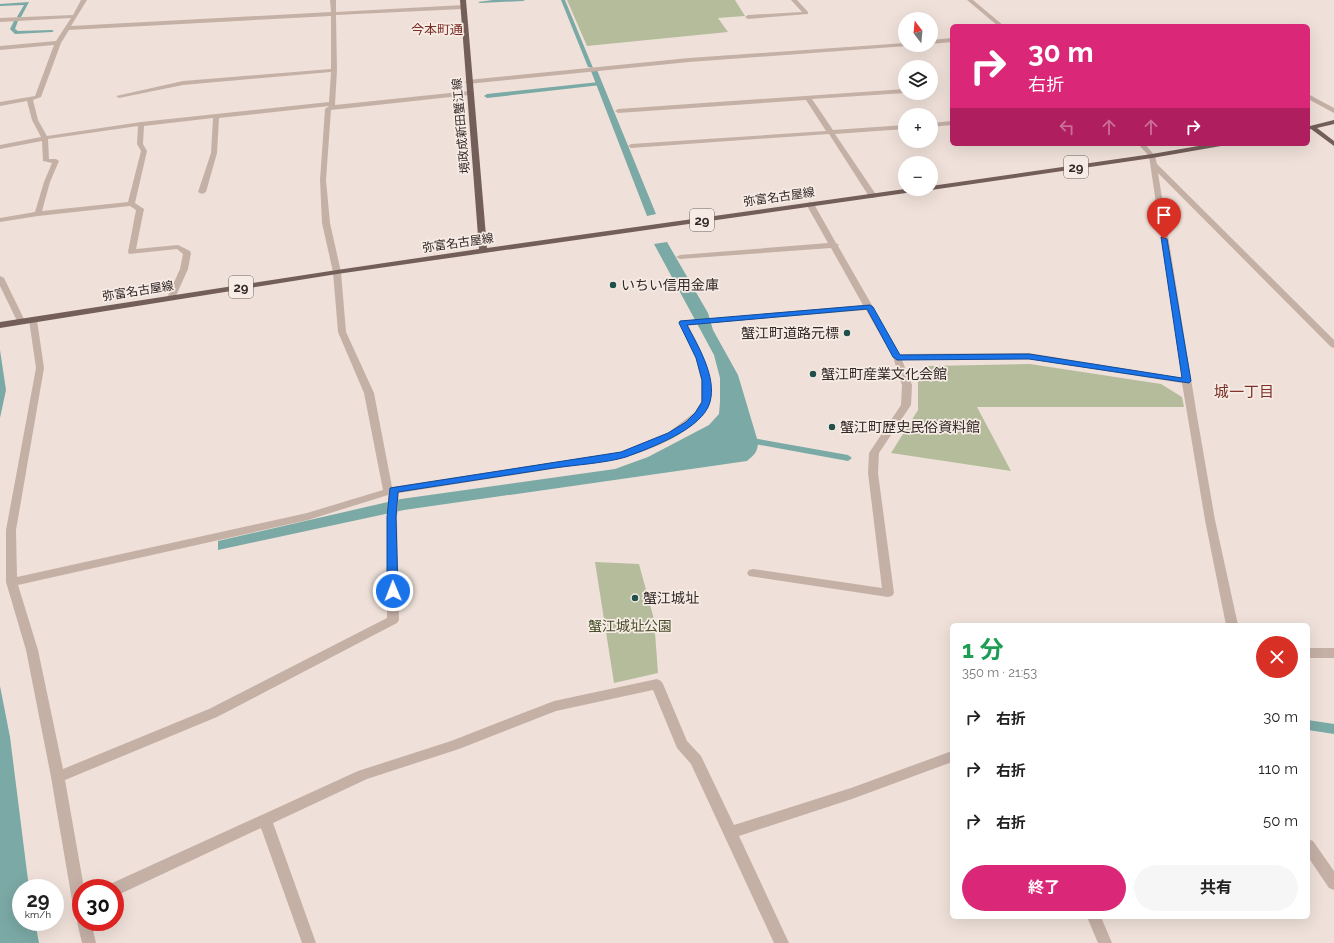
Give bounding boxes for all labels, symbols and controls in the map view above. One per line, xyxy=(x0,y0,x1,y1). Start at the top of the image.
north arrow xyxy=(898,12,938,52)
map controls xyxy=(898,12,938,196)
district label: 今本町通 xyxy=(411,22,463,37)
text: 30 m xyxy=(1028,36,1094,69)
icon: right xyxy=(962,40,1014,92)
button: layers xyxy=(898,60,938,100)
text: 右折 xyxy=(1028,74,1064,95)
street label: 境政成新田蟹江線 xyxy=(450,78,472,174)
button: + xyxy=(898,108,938,148)
icon: left xyxy=(1056,116,1078,138)
icon: ahead xyxy=(1098,116,1120,138)
icon: ahead xyxy=(1140,116,1162,138)
icon: right xyxy=(1182,116,1204,138)
button: − xyxy=(898,156,938,196)
road number: 29 xyxy=(1064,156,1088,178)
street label: 弥富名古屋線 xyxy=(742,185,816,209)
pin xyxy=(1147,198,1181,239)
icon: arrive xyxy=(1153,204,1175,226)
road number: 29 xyxy=(690,209,714,231)
street label: 弥富名古屋線 xyxy=(421,231,495,255)
road number: 29 xyxy=(229,276,253,298)
place label: いちい信用金庫 xyxy=(621,277,719,293)
street label: 弥富名古屋線 xyxy=(101,278,175,304)
marker: いちい信用金庫 xyxy=(608,280,618,290)
place label: 蟹江町道路元標 xyxy=(741,325,839,341)
marker: 蟹江町道路元標 xyxy=(842,328,852,338)
place label: 蟹江町産業文化会館 xyxy=(821,366,947,382)
marker: 蟹江町産業文化会館 xyxy=(808,369,818,379)
district label: 城一丁目 xyxy=(1214,383,1274,401)
place label: 蟹江町歴史民俗資料館 xyxy=(840,419,980,435)
marker: 蟹江町歴史民俗資料館 xyxy=(827,422,837,432)
position arrow xyxy=(372,570,414,612)
place label: 蟹江城址 xyxy=(643,590,699,606)
marker: 蟹江城址 xyxy=(630,593,640,603)
park label: 蟹江城址公園 xyxy=(588,618,672,634)
text: 1 分 xyxy=(962,635,1004,664)
button: close xyxy=(1256,636,1298,678)
text: 350 m · 21:53 xyxy=(962,665,1037,680)
icon: right xyxy=(962,706,984,728)
text: 30 m xyxy=(1263,708,1298,726)
text: 右折 xyxy=(996,710,1026,728)
icon: right xyxy=(962,758,984,780)
text: 110 m xyxy=(1258,760,1298,778)
text: 右折 xyxy=(996,762,1026,780)
icon: right xyxy=(962,810,984,832)
text: 50 m xyxy=(1263,812,1298,830)
text: 右折 xyxy=(996,814,1026,832)
button: 終了 xyxy=(962,865,1126,911)
button: 共有 xyxy=(1134,865,1298,911)
speed limit sign: 30 xyxy=(72,879,124,931)
text: 29 xyxy=(26,888,50,912)
text: km/h xyxy=(25,909,51,920)

